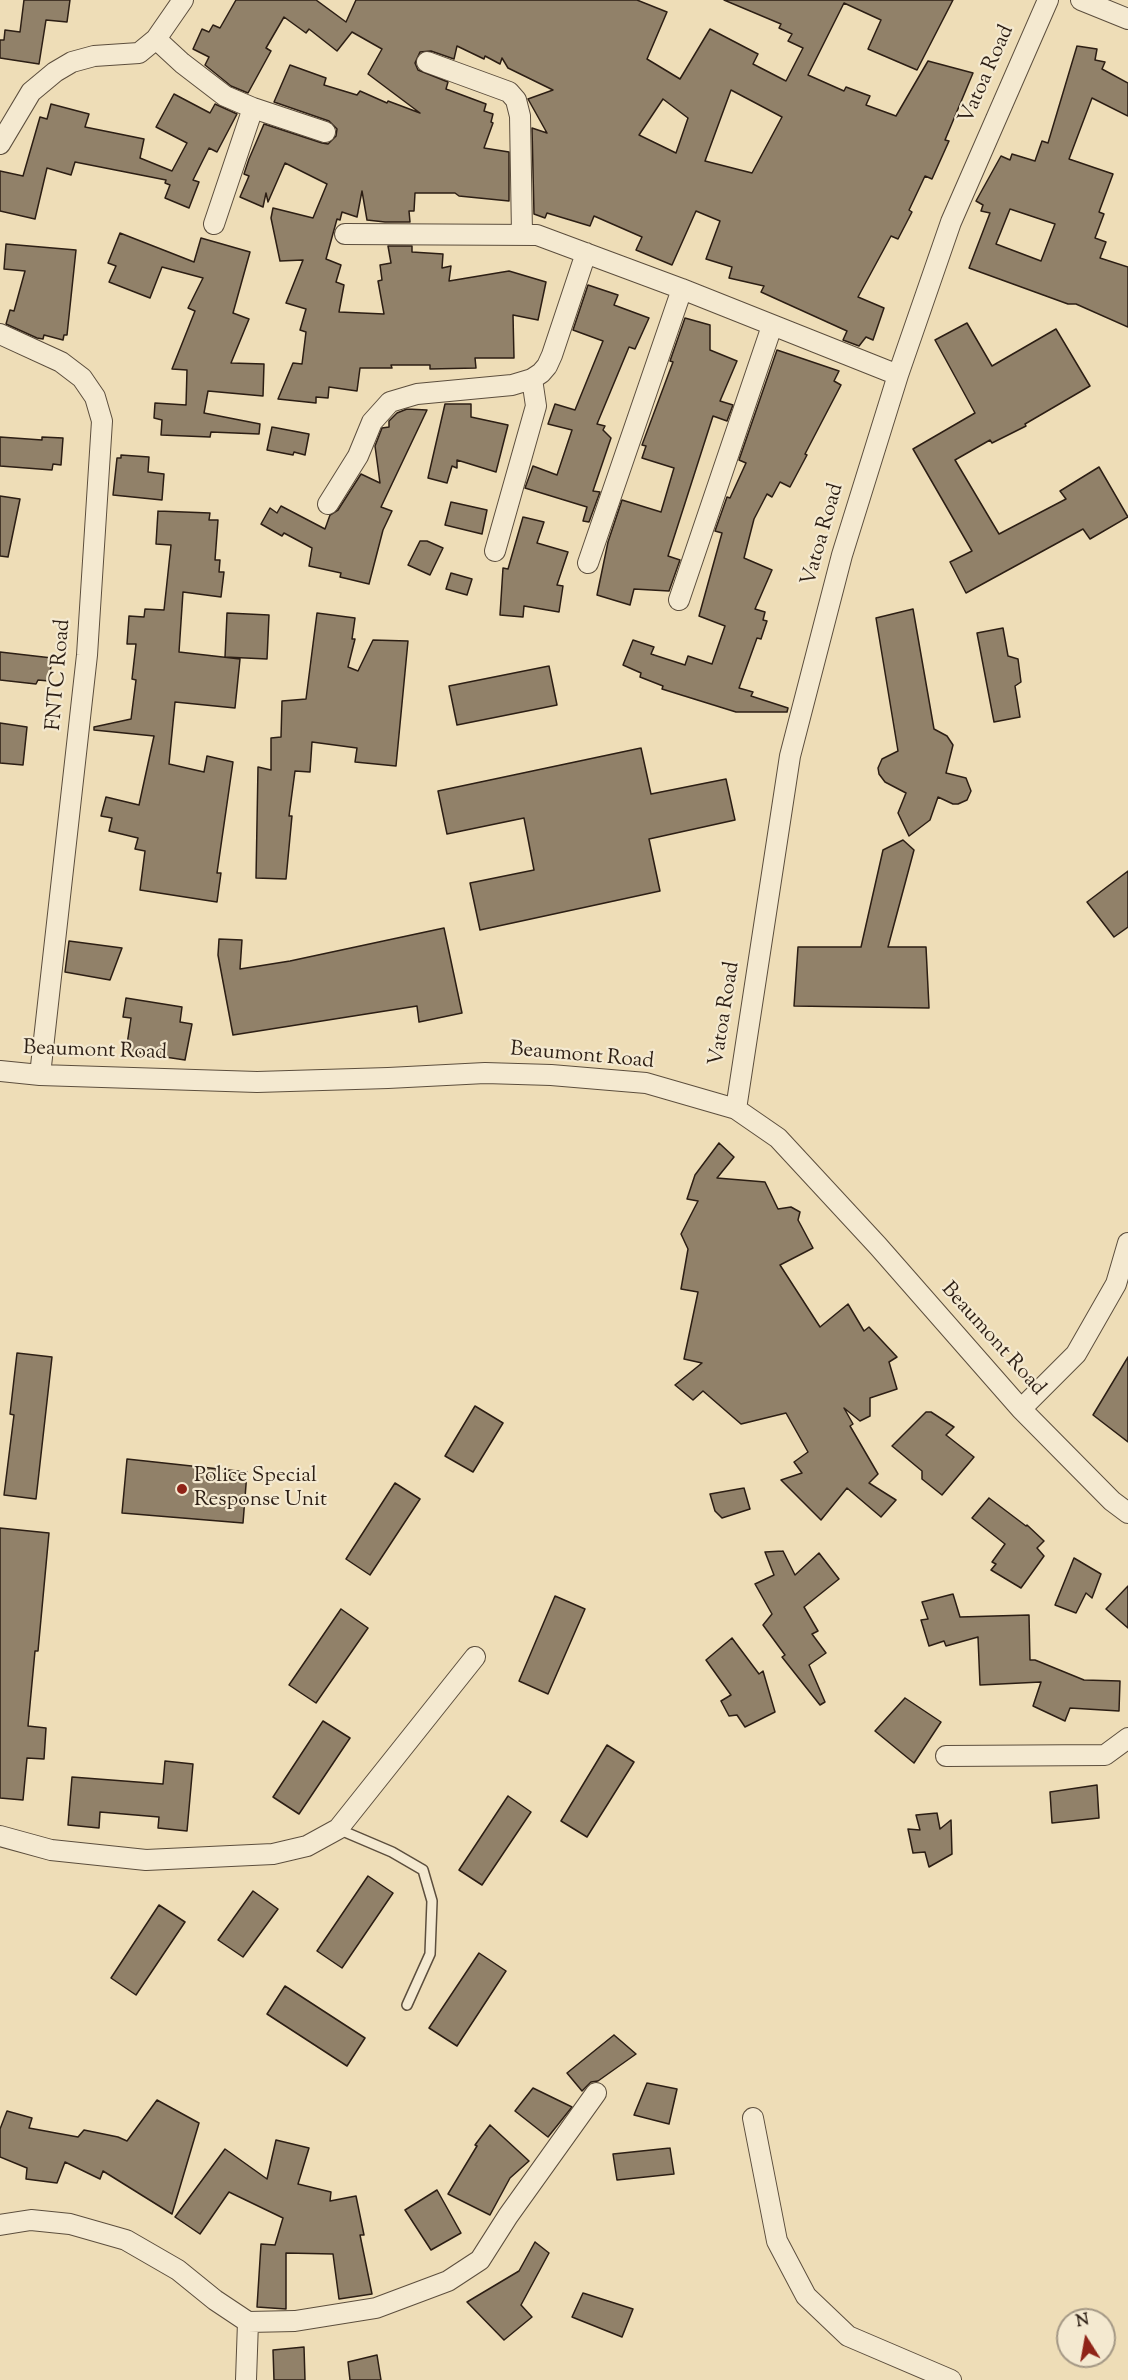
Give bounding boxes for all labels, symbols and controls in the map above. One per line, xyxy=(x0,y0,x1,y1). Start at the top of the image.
street label: Vatoa Road xyxy=(955,22,1021,128)
street label: Vatoa Road xyxy=(797,481,851,589)
street label: FNTC Road xyxy=(43,618,77,732)
street label: Vatoa Road xyxy=(705,960,747,1068)
street label: Beaumont Road xyxy=(23,1037,167,1067)
street label: Beaumont Road xyxy=(509,1038,655,1076)
street label: Beaumont Road xyxy=(934,1278,1050,1402)
place label: Police Special Response Unit xyxy=(194,1464,327,1514)
marker: Police Special Response Unit xyxy=(175,1482,189,1496)
north arrow xyxy=(1056,2308,1116,2368)
text: N xyxy=(1074,2309,1091,2334)

